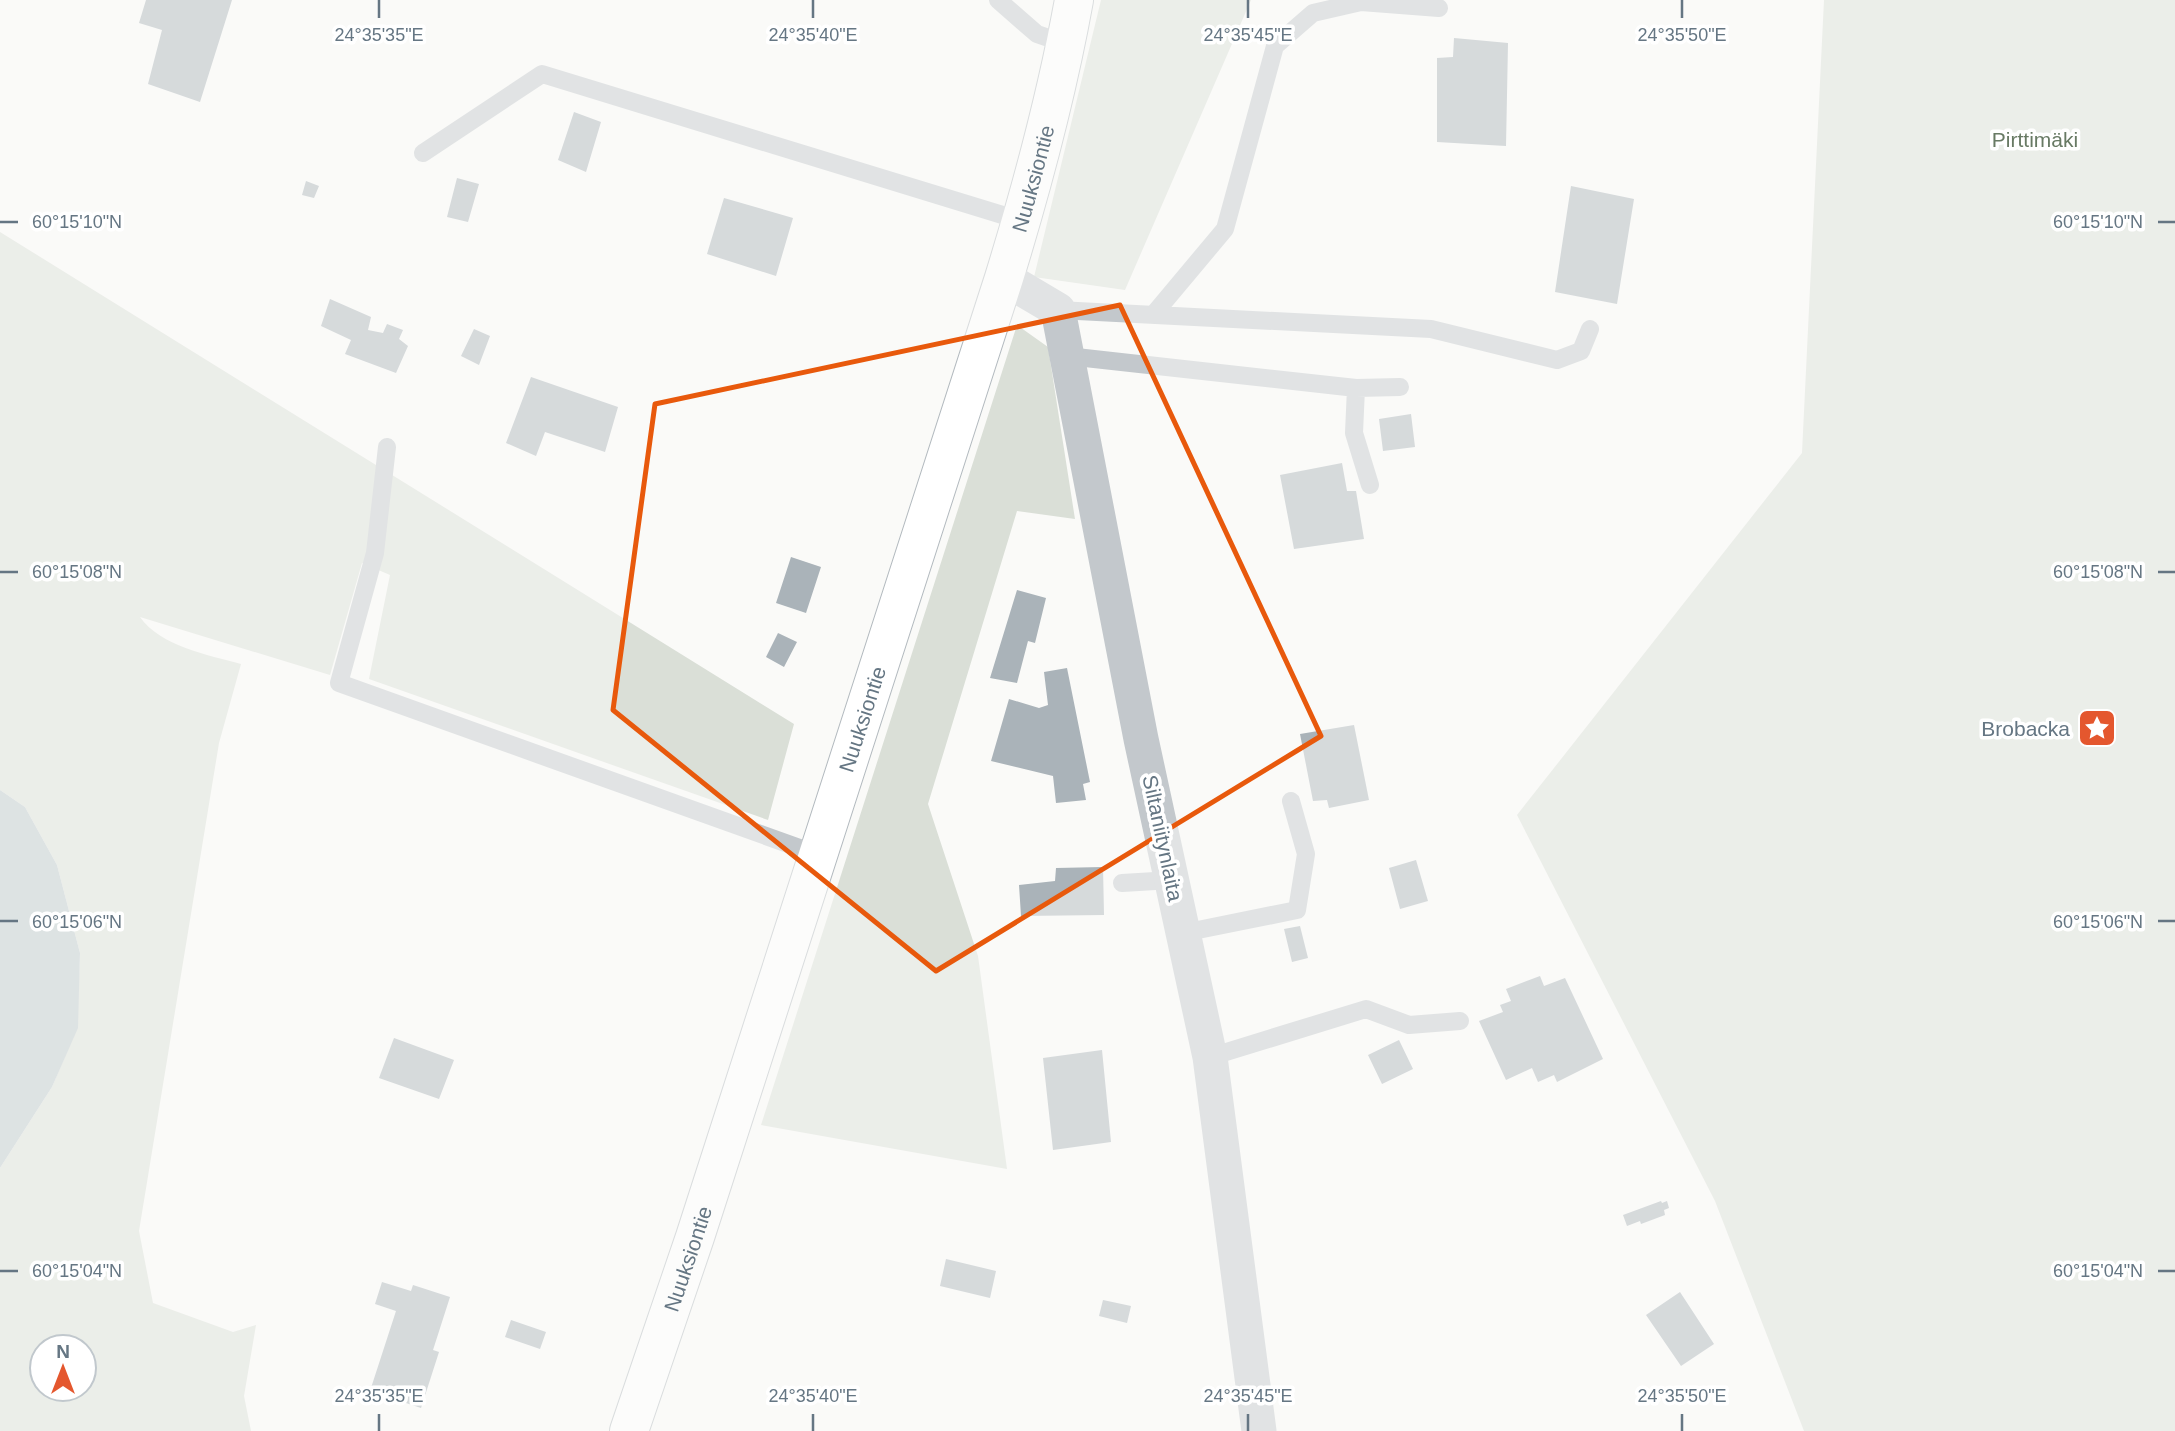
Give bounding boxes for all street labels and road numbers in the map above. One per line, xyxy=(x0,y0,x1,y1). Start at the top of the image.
street label: Nuuksiontie xyxy=(1007,123,1058,235)
street label: Nuuksiontie xyxy=(834,663,890,775)
street label: Siltaniitynlaita xyxy=(1138,773,1188,903)
street label: Nuuksiontie xyxy=(659,1203,716,1314)

